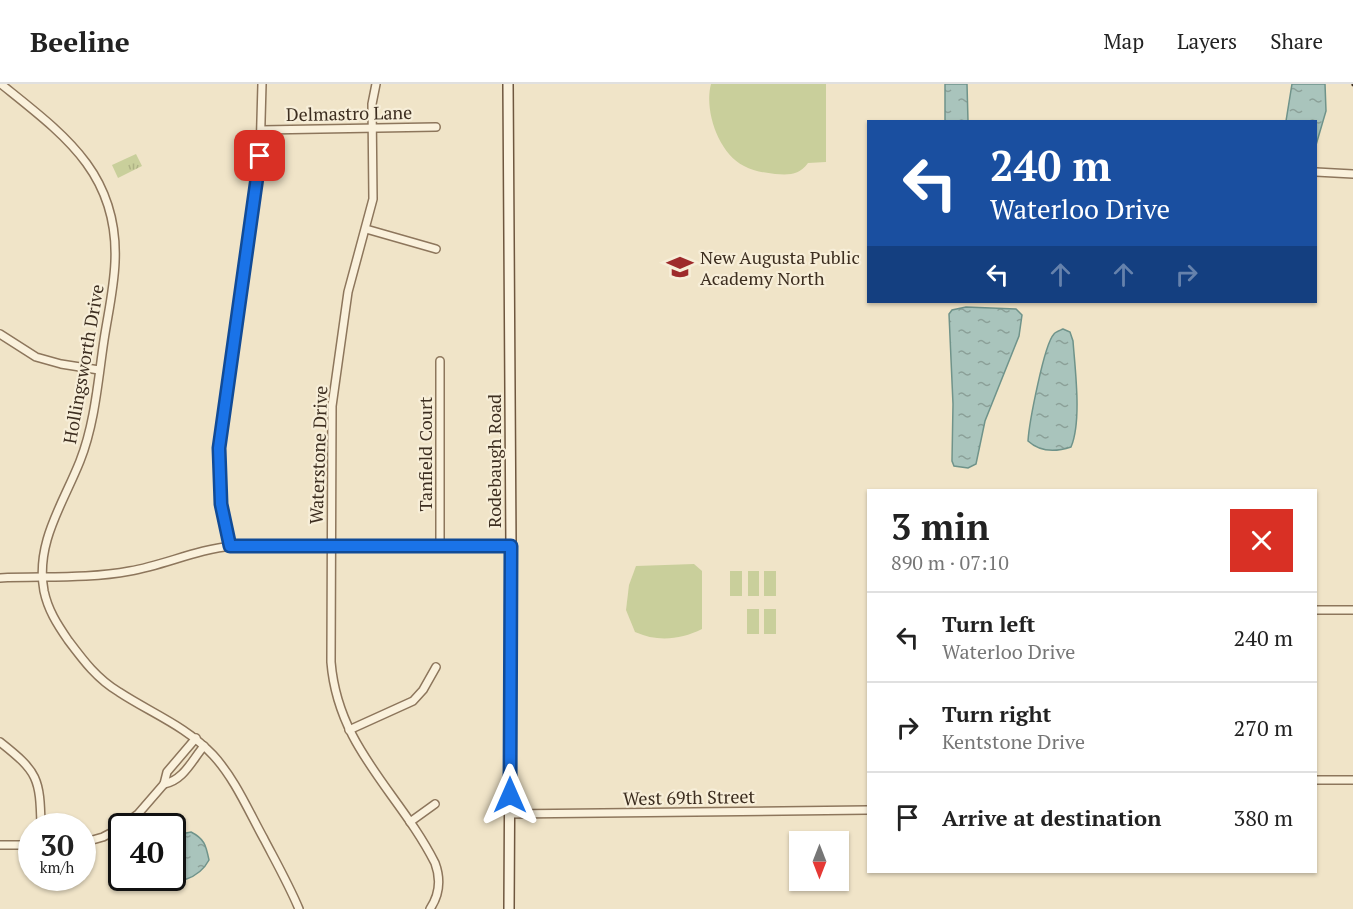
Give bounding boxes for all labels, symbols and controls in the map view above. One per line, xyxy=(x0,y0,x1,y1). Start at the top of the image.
text: Beeline xyxy=(30,23,130,60)
text: Map xyxy=(1103,27,1144,55)
text: Layers xyxy=(1177,27,1237,55)
text: Share xyxy=(1270,27,1323,55)
street label: Delmastro Lane xyxy=(286,100,412,126)
pin xyxy=(234,130,285,181)
text: 240 m xyxy=(990,137,1111,193)
icon: arrive xyxy=(243,139,276,172)
icon: left xyxy=(891,144,969,222)
text: Waterloo Drive xyxy=(990,191,1170,227)
place label: New Augusta Public Academy North xyxy=(700,245,860,290)
school or university icon: New Augusta Public Academy North xyxy=(665,252,695,282)
icon: left xyxy=(981,258,1014,291)
icon: ahead xyxy=(1044,258,1077,291)
icon: ahead xyxy=(1107,258,1140,291)
icon: right xyxy=(1170,258,1203,291)
street label: Hollingsworth Drive xyxy=(57,282,109,446)
street label: Waterstone Drive xyxy=(304,385,332,525)
street label: Rodebaugh Road xyxy=(482,394,506,528)
street label: Tanfield Court xyxy=(413,396,437,512)
text: 3 min xyxy=(891,503,989,550)
button: close xyxy=(1230,509,1293,572)
text: 890 m · 07:10 xyxy=(891,549,1009,576)
text: Turn left xyxy=(942,609,1035,638)
icon: left xyxy=(891,621,924,654)
text: 240 m xyxy=(1233,623,1293,652)
text: Waterloo Drive xyxy=(942,638,1075,665)
text: Turn right xyxy=(942,699,1051,728)
icon: right xyxy=(891,711,924,744)
text: 270 m xyxy=(1233,713,1293,742)
text: Kentstone Drive xyxy=(942,728,1085,755)
position arrow xyxy=(478,763,542,827)
street label: West 69th Street xyxy=(623,784,756,810)
icon: arrive xyxy=(891,801,924,834)
text: Arrive at destination xyxy=(942,803,1161,832)
text: 380 m xyxy=(1233,803,1293,832)
speed limit sign: 40 xyxy=(108,813,186,891)
text: 30 xyxy=(40,825,74,865)
north arrow xyxy=(789,831,849,891)
map controls xyxy=(789,831,849,891)
text: km/h xyxy=(40,857,74,877)

